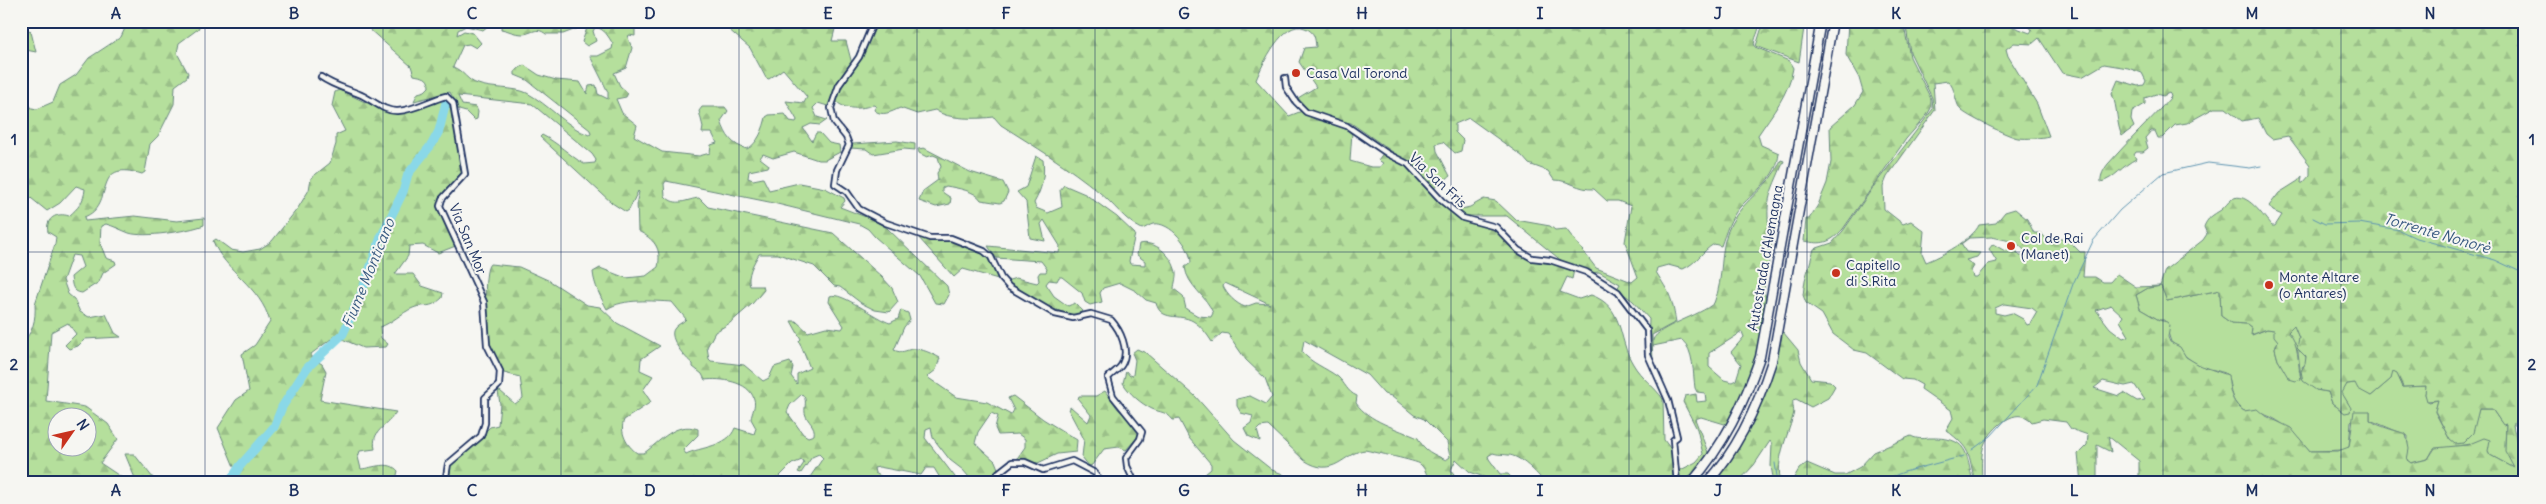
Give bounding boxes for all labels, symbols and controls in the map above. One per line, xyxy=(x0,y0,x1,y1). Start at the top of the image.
text: A xyxy=(111,3,121,23)
text: B xyxy=(289,3,300,23)
text: C xyxy=(467,3,478,23)
text: D xyxy=(644,3,656,23)
text: E xyxy=(823,3,833,23)
text: F xyxy=(1001,3,1011,23)
text: G xyxy=(1178,3,1190,23)
text: H xyxy=(1356,3,1368,23)
text: I xyxy=(1537,3,1544,23)
text: J xyxy=(1714,3,1723,23)
text: K xyxy=(1891,3,1901,23)
text: L xyxy=(2070,3,2079,23)
text: M xyxy=(2246,3,2259,23)
text: N xyxy=(2424,3,2436,23)
place label: Casa Val Torond xyxy=(1306,64,1408,82)
marker: Casa Val Torond xyxy=(1290,67,1302,79)
text: 1 xyxy=(11,129,17,149)
text: 1 xyxy=(2529,129,2535,149)
street label: Via San Fris xyxy=(1405,149,1471,211)
street label: Autostrada d'Alemagna xyxy=(1743,184,1787,332)
street label: Via San Mor xyxy=(445,201,491,277)
water label: Torrente Nonorè xyxy=(2382,209,2493,258)
water label: Fiume Monticano xyxy=(337,214,399,330)
place label: Col de Rai (Manet) xyxy=(2021,229,2083,263)
marker: Col de Rai (Manet) xyxy=(2005,240,2017,252)
place label: Capitello di S.Rita xyxy=(1846,256,1901,290)
marker: Capitello di S.Rita xyxy=(1830,267,1842,279)
place label: Monte Altare (o Antares) xyxy=(2279,268,2359,302)
marker: Monte Altare (o Antares) xyxy=(2263,279,2275,291)
text: 2 xyxy=(10,354,19,374)
text: 2 xyxy=(2528,354,2537,374)
north arrow xyxy=(48,406,98,456)
text: N xyxy=(73,416,93,434)
text: A xyxy=(111,480,121,500)
text: B xyxy=(289,480,300,500)
text: C xyxy=(467,480,478,500)
text: D xyxy=(644,480,656,500)
text: E xyxy=(823,480,833,500)
text: F xyxy=(1001,480,1011,500)
text: G xyxy=(1178,480,1190,500)
text: H xyxy=(1356,480,1368,500)
text: I xyxy=(1537,480,1544,500)
text: J xyxy=(1714,480,1723,500)
text: K xyxy=(1891,480,1901,500)
text: L xyxy=(2070,480,2079,500)
text: M xyxy=(2246,480,2259,500)
text: N xyxy=(2424,480,2436,500)

